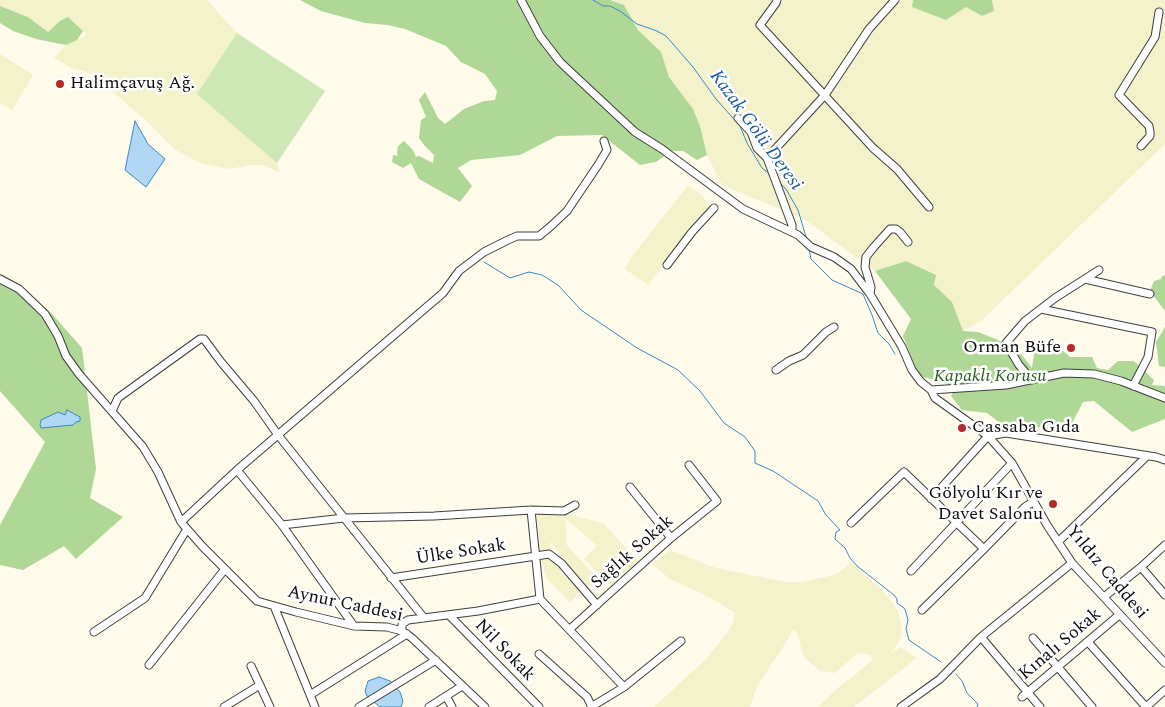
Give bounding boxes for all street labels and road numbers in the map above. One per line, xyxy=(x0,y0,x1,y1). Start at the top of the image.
street label: Sağlık Sokak xyxy=(587,511,679,595)
street label: Yıldız Caddesi xyxy=(1060,522,1152,624)
street label: Ülke Sokak xyxy=(415,535,507,571)
street label: Aynur Caddesi xyxy=(285,582,405,628)
street label: Kınalı Sokak xyxy=(1015,604,1107,686)
street label: Nil Sokak xyxy=(469,615,539,687)

